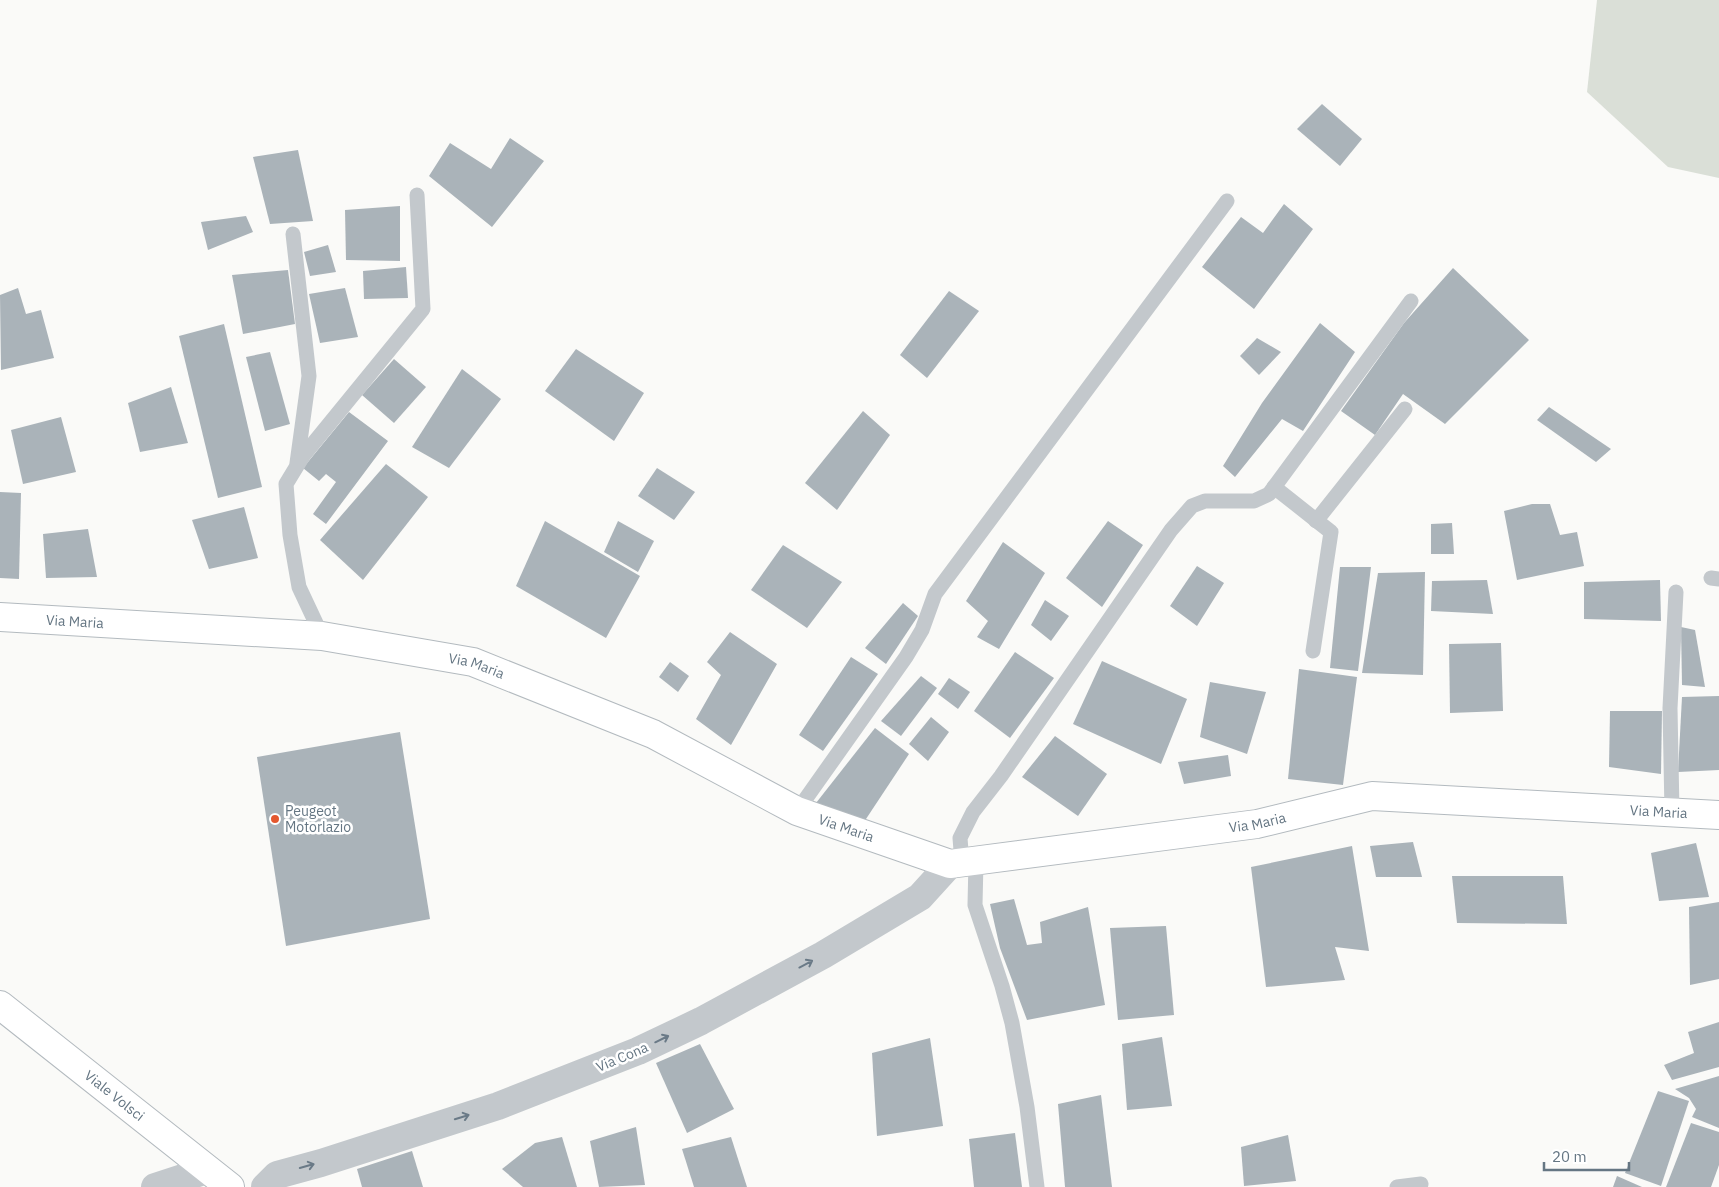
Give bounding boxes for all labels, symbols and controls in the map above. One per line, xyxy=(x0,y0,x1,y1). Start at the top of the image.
street label: Via Maria xyxy=(45,611,105,632)
street label: Via Maria xyxy=(447,649,508,683)
street label: Via Maria xyxy=(1629,801,1689,822)
place label: Peugeot Motorlazio xyxy=(285,802,351,836)
street label: Via Maria xyxy=(1228,808,1288,837)
street label: Via Maria xyxy=(816,810,877,846)
marker: Peugeot Motorlazio xyxy=(269,813,281,825)
one-way arrow xyxy=(799,959,814,969)
one-way arrow xyxy=(654,1034,669,1043)
street label: Via Cona xyxy=(593,1038,651,1076)
street label: Viale Volsci xyxy=(81,1066,148,1125)
one-way arrow xyxy=(454,1111,470,1121)
scale bar xyxy=(1544,1140,1629,1172)
text: 20 m xyxy=(1552,1147,1587,1166)
one-way arrow xyxy=(299,1161,315,1171)

